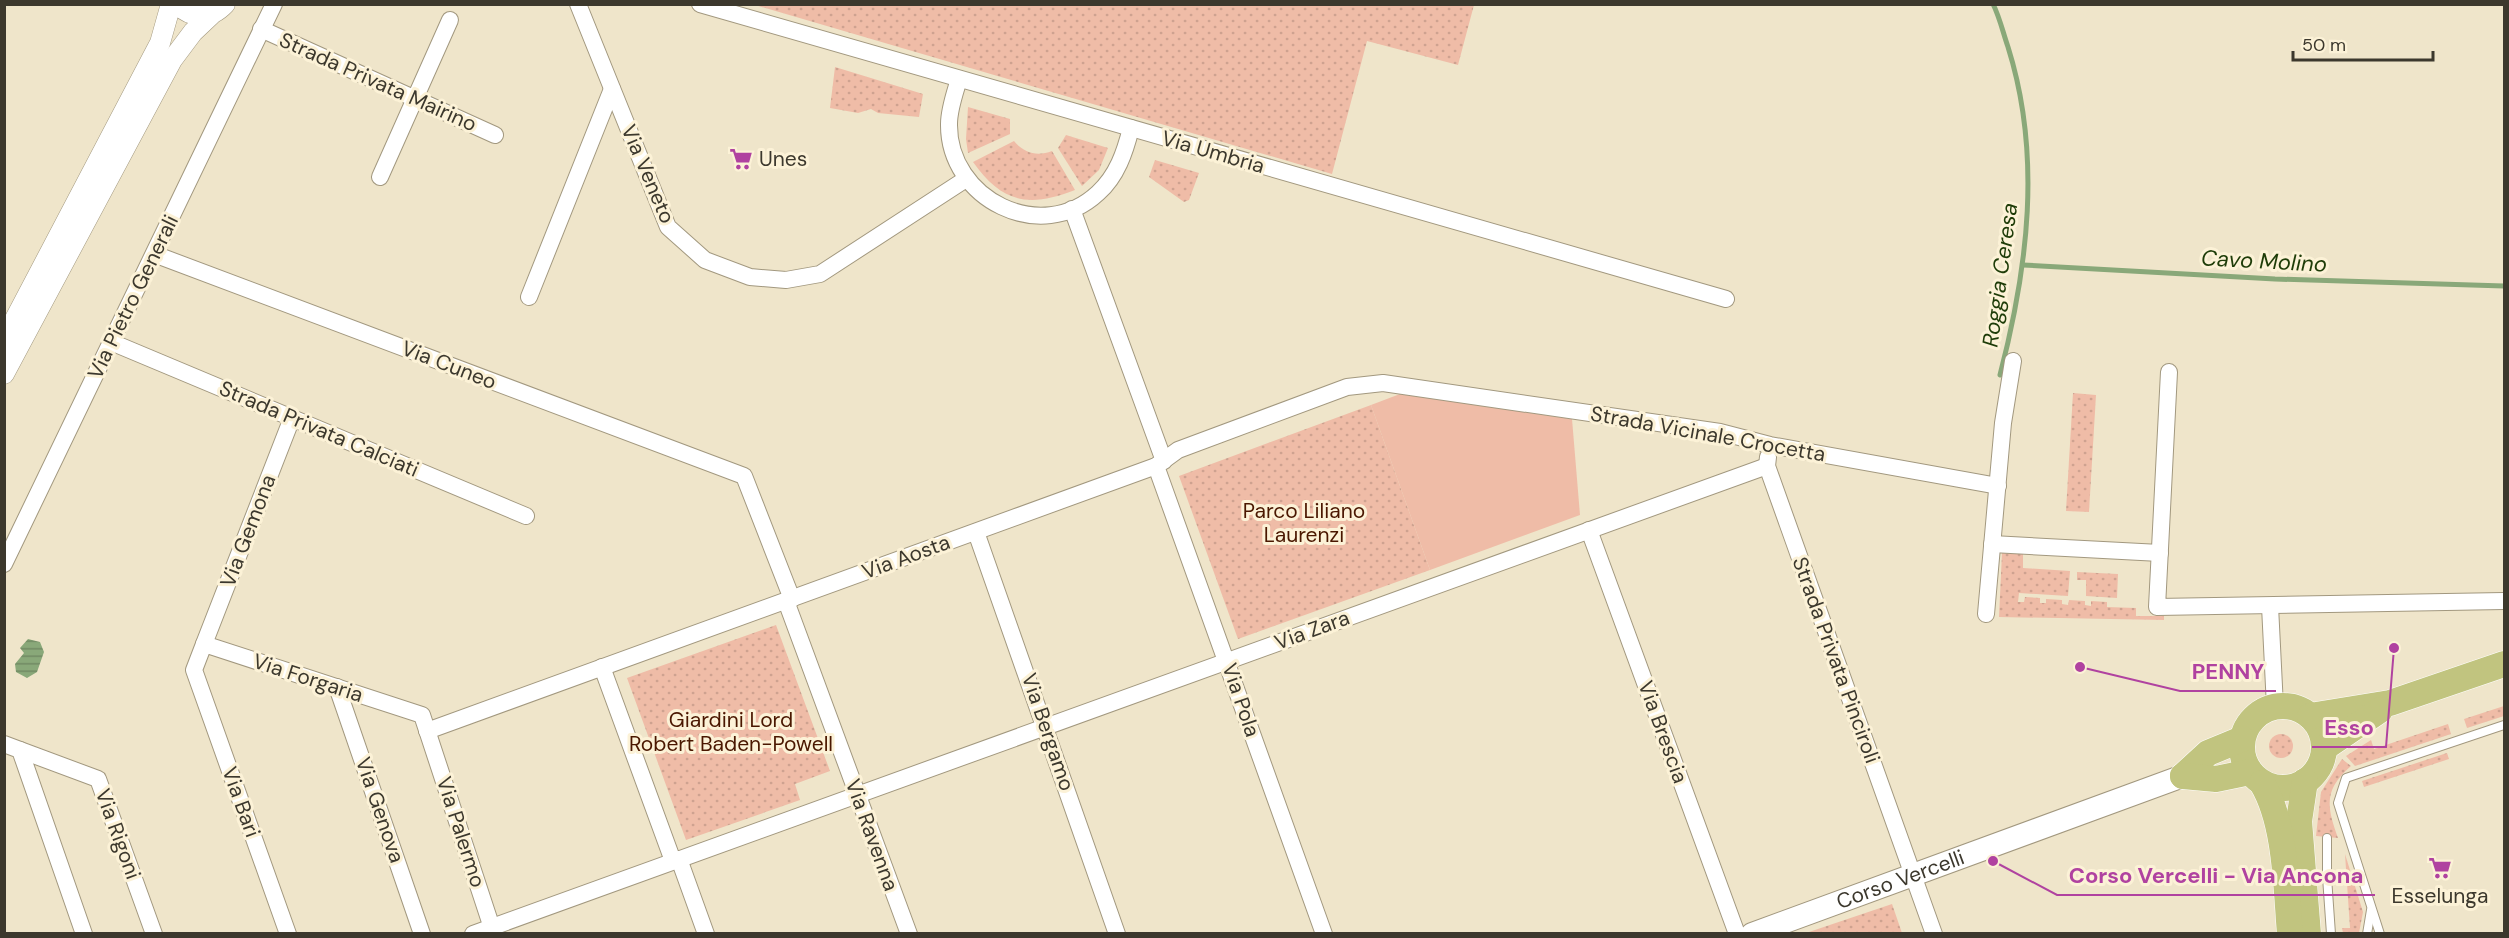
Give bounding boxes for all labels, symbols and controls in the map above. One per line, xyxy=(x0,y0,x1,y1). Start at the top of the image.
scale bar xyxy=(2293,24,2432,62)
street label: Strada Privata Mairino xyxy=(275,26,481,138)
text: 50 m xyxy=(2302,33,2346,57)
street label: Via Veneto xyxy=(615,120,681,228)
street label: Via Umbria xyxy=(1158,124,1268,180)
place label: Unes xyxy=(759,145,807,173)
supermarket icon: Unes xyxy=(728,146,754,172)
water label: Roggia Ceresa xyxy=(1976,201,2024,349)
street label: Via Pietro Generali xyxy=(81,210,185,384)
water label: Cavo Molino xyxy=(2200,243,2328,279)
street label: Via Cuneo xyxy=(397,334,501,396)
street label: Strada Privata Calciati xyxy=(215,374,423,484)
street label: Strada Vicinale Crocetta xyxy=(1588,400,1828,468)
street label: Via Gemona xyxy=(214,471,282,591)
park label: Parco Liliano Laurenzi xyxy=(1243,497,1365,549)
street label: Via Aosta xyxy=(858,528,954,586)
street label: Strada Privata Pinciroli xyxy=(1786,553,1886,767)
street label: Via Zara xyxy=(1271,603,1353,657)
street label: Via Forgaria xyxy=(249,647,367,709)
callout: PENNY xyxy=(2180,651,2276,691)
text: PENNY xyxy=(2192,657,2264,686)
street label: Via Pola xyxy=(1215,659,1267,741)
street label: Via Bergamo xyxy=(1015,670,1081,794)
street label: Via Brescia xyxy=(1632,677,1694,787)
park label: Giardini Lord Robert Baden-Powell xyxy=(629,706,833,758)
callout: Esso xyxy=(2312,707,2386,747)
text: Esso xyxy=(2324,713,2374,742)
street label: Via Genova xyxy=(349,753,411,867)
street label: Via Bari xyxy=(215,763,267,841)
street label: Via Palermo xyxy=(430,773,492,891)
street label: Via Ravenna xyxy=(839,775,905,895)
street label: Via Rigoni xyxy=(89,785,147,883)
street label: Corso Vercelli xyxy=(1832,843,1968,916)
callout: Corso Vercelli - Via Ancona xyxy=(2057,855,2375,895)
supermarket icon: Esselunga xyxy=(2427,855,2453,881)
text: Corso Vercelli - Via Ancona xyxy=(2069,861,2363,890)
place label: Esselunga xyxy=(2392,882,2488,910)

